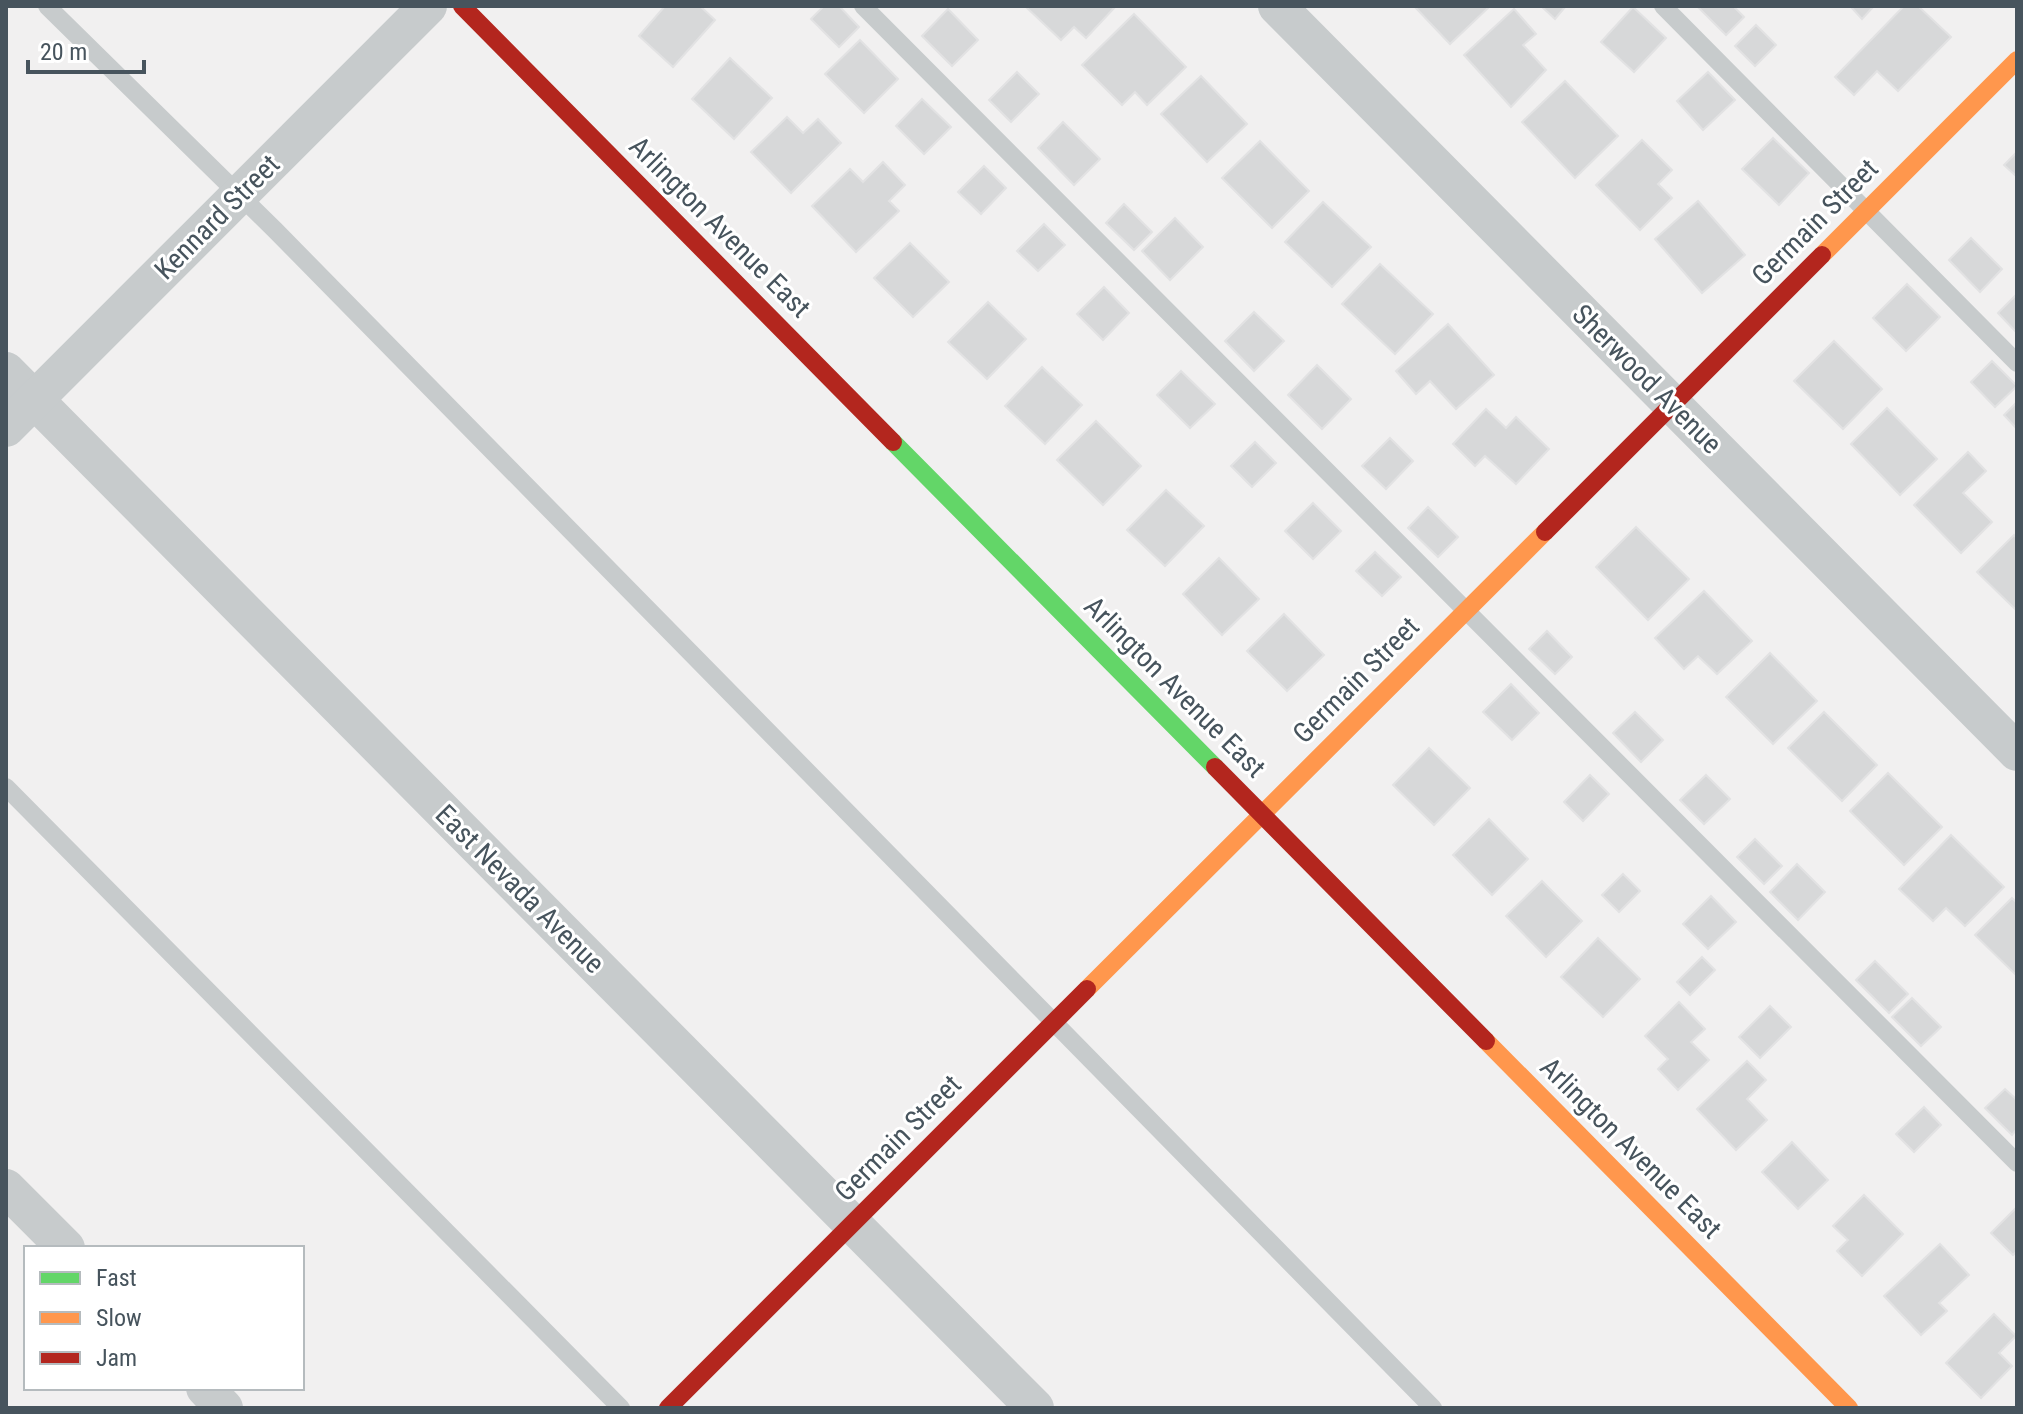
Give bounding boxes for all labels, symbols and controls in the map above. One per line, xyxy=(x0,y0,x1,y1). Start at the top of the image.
scale bar xyxy=(28,24,144,74)
text: 20 m xyxy=(40,38,87,66)
street label: Arlington Avenue East xyxy=(623,130,817,324)
street label: Kennard Street xyxy=(148,148,286,286)
street label: Germain Street xyxy=(1745,152,1885,292)
street label: Sherwood Avenue xyxy=(1566,298,1728,460)
street label: Arlington Avenue East xyxy=(1078,590,1272,784)
street label: Germain Street xyxy=(1286,610,1426,750)
street label: East Nevada Avenue xyxy=(429,798,611,980)
street label: Arlington Avenue East xyxy=(1534,1051,1728,1245)
street label: Germain Street xyxy=(828,1068,968,1208)
legend xyxy=(24,1246,304,1390)
text: Fast xyxy=(96,1264,137,1292)
text: Slow xyxy=(96,1304,142,1332)
text: Jam xyxy=(96,1344,137,1372)

